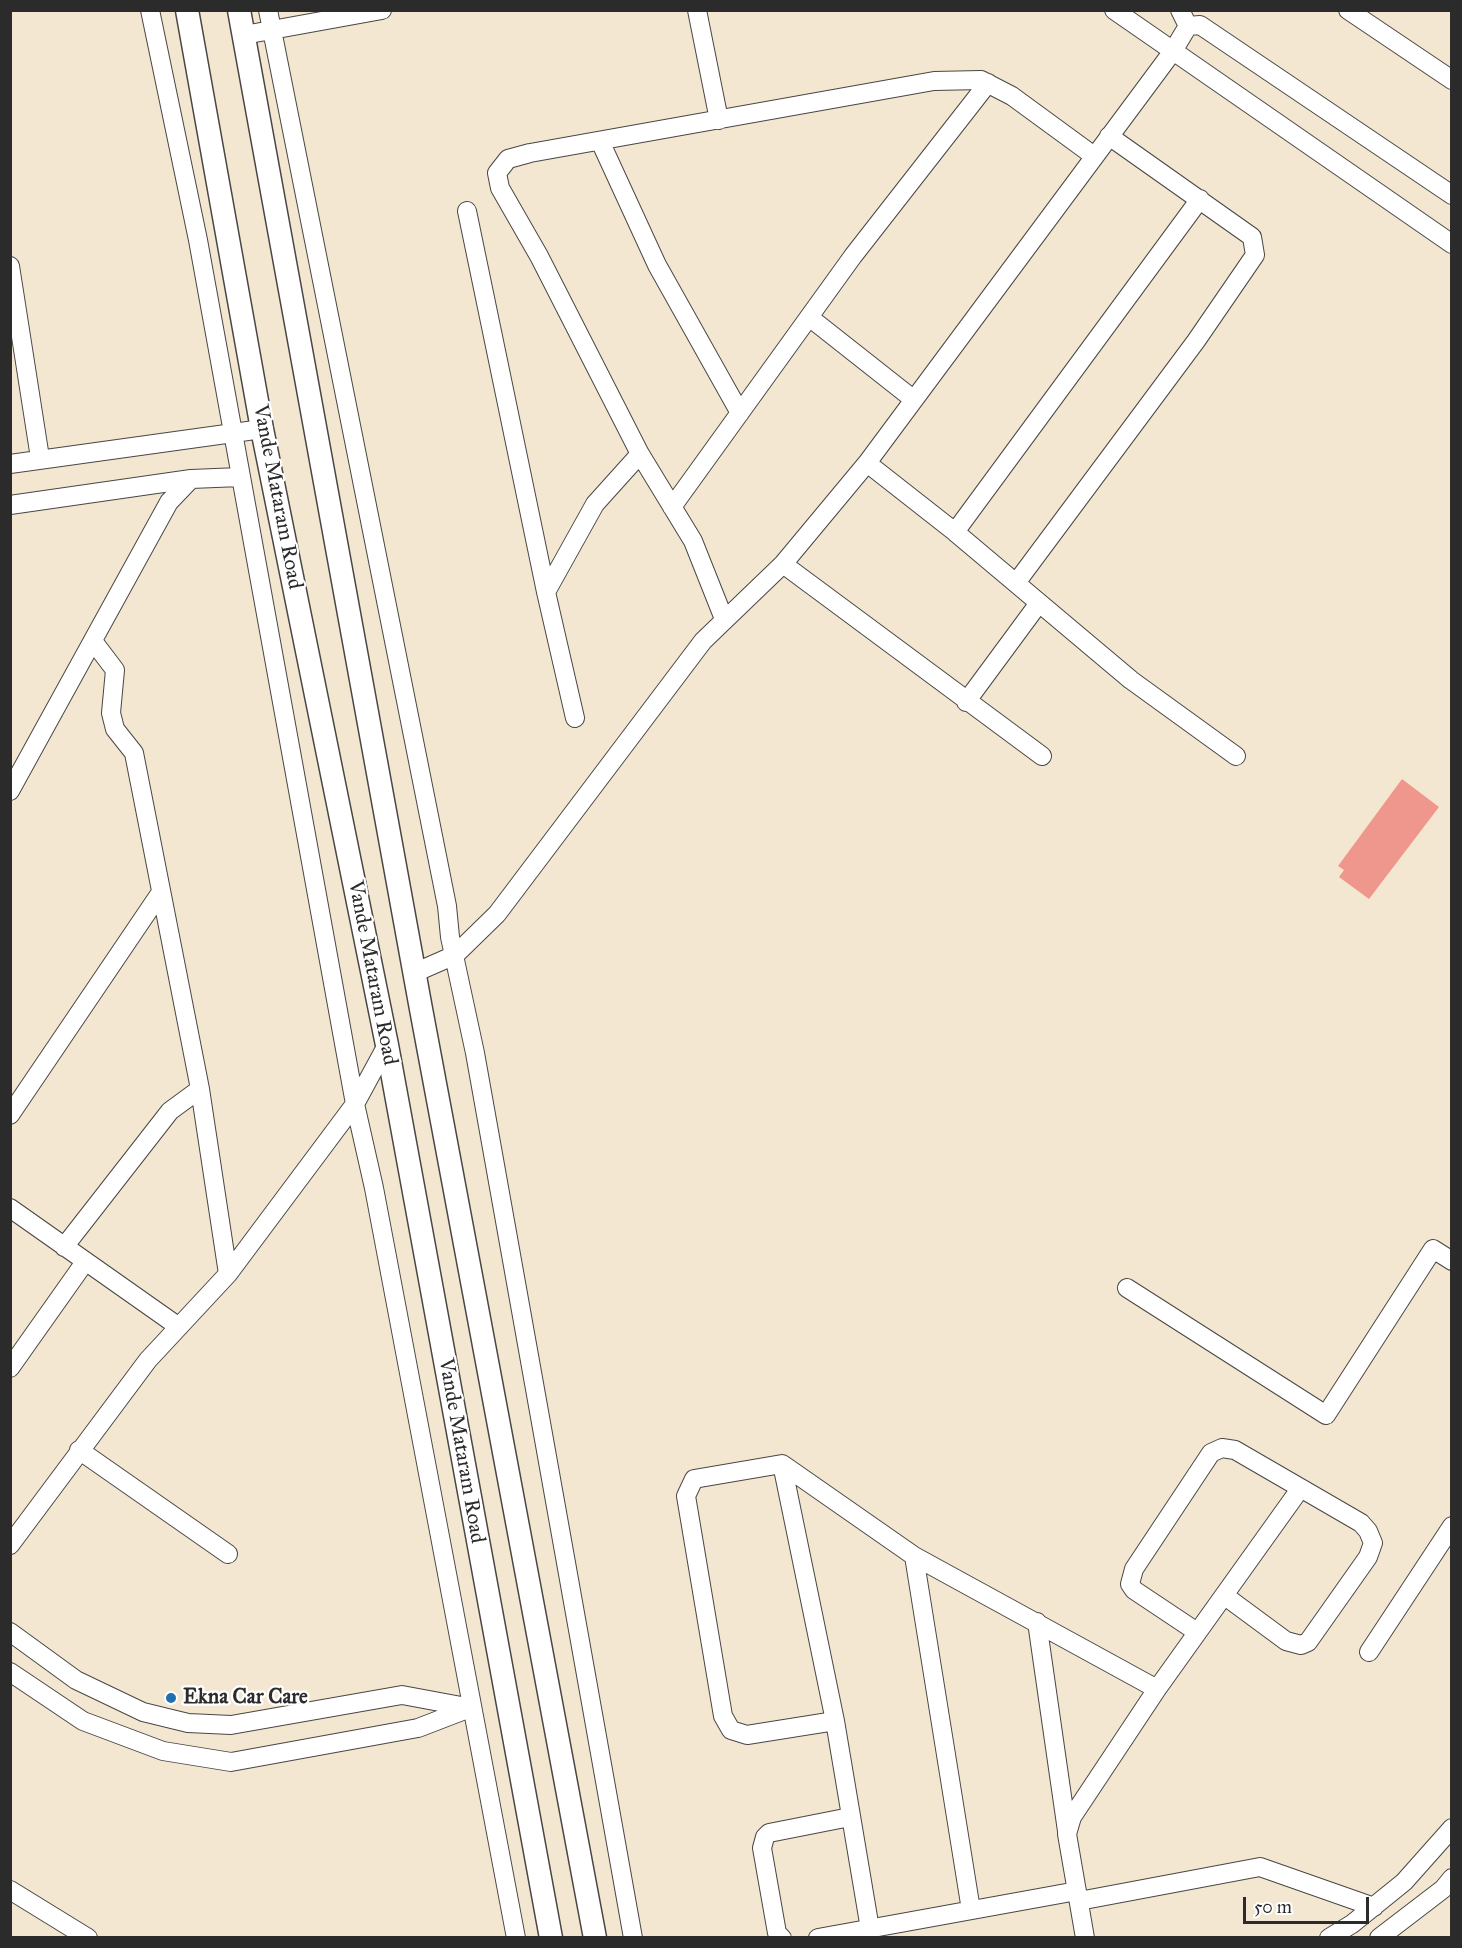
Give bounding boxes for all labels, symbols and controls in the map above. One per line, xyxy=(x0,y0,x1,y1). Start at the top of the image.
street label: Vande Mataram Road xyxy=(247,403,307,591)
street label: Vande Mataram Road xyxy=(342,879,402,1067)
street label: Vande Mataram Road xyxy=(432,1356,490,1546)
place label: Ekna Car Care xyxy=(183,1685,308,1711)
marker: Ekna Car Care xyxy=(164,1691,178,1705)
scale bar xyxy=(1246,1885,1372,1923)
text: 50 m xyxy=(1254,1896,1292,1918)

